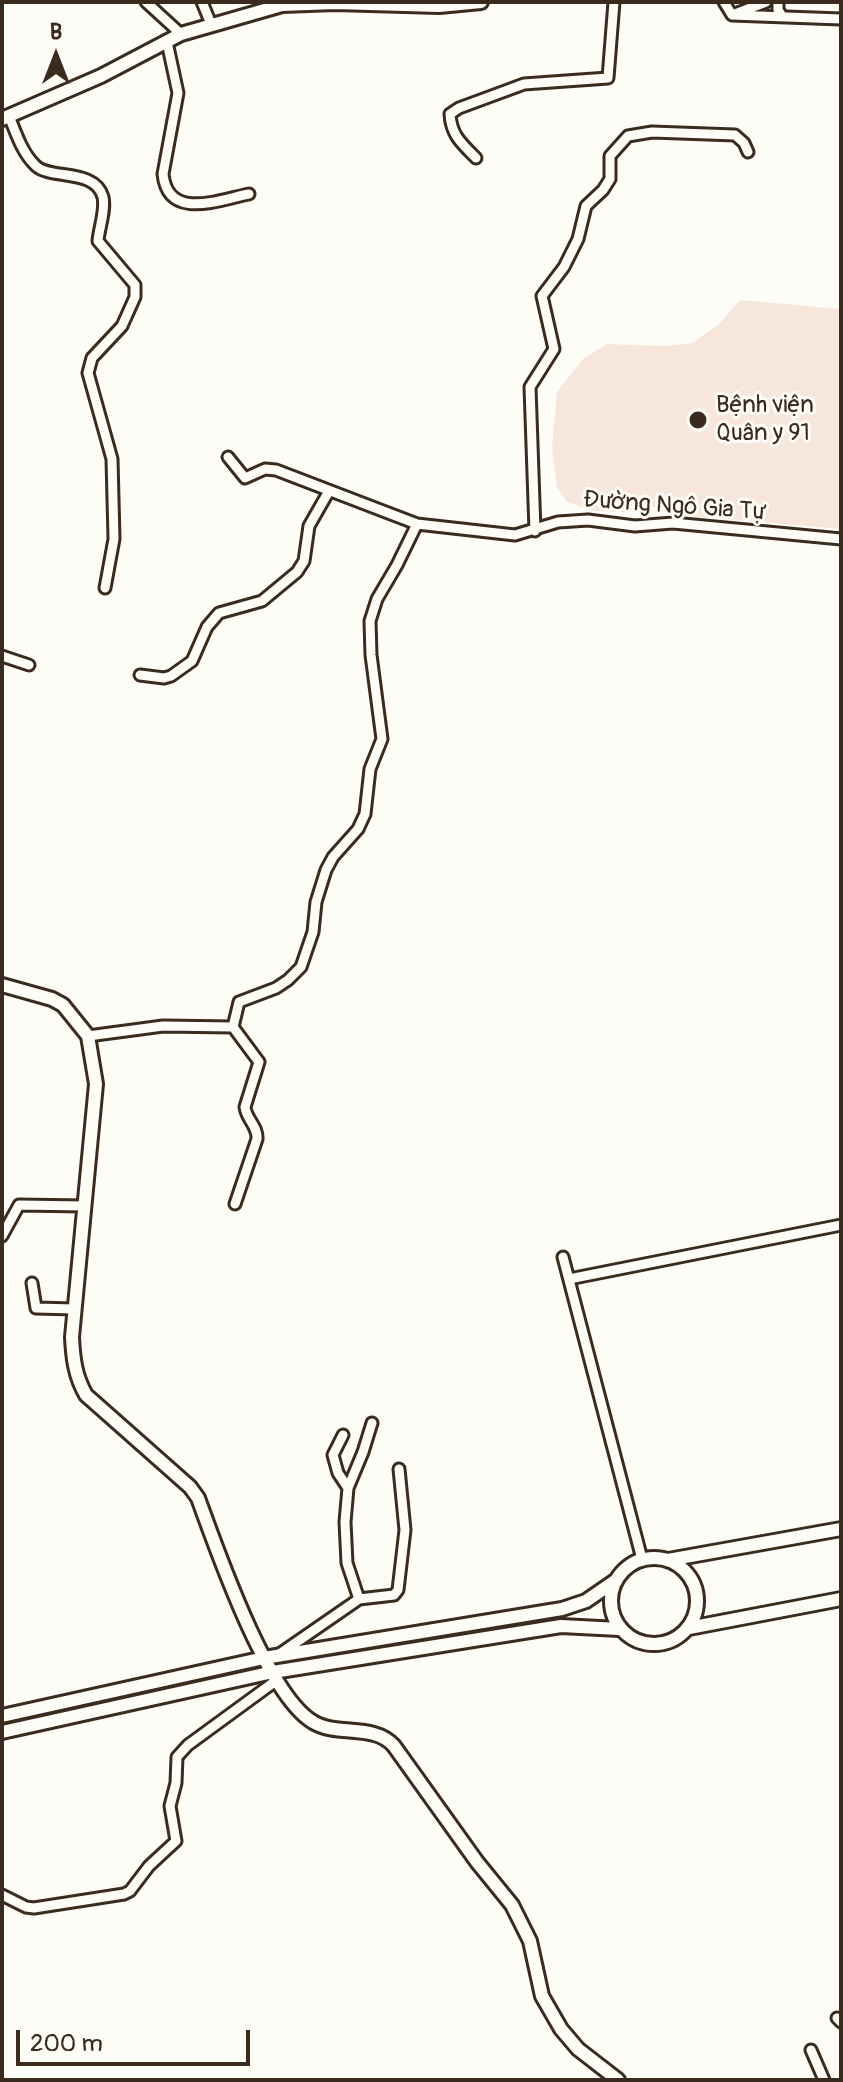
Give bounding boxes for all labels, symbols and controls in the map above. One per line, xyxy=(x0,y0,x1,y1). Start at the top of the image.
north arrow xyxy=(16,16,96,96)
text: B xyxy=(50,18,62,46)
place label: Bệnh viện Quân y 91 xyxy=(716,392,814,448)
marker: Bệnh viện Quân y 91 xyxy=(687,409,709,431)
street label: Đường Ngô Gia Tự xyxy=(582,486,768,528)
scale bar xyxy=(20,2014,254,2064)
text: 200 m xyxy=(30,2029,103,2058)

